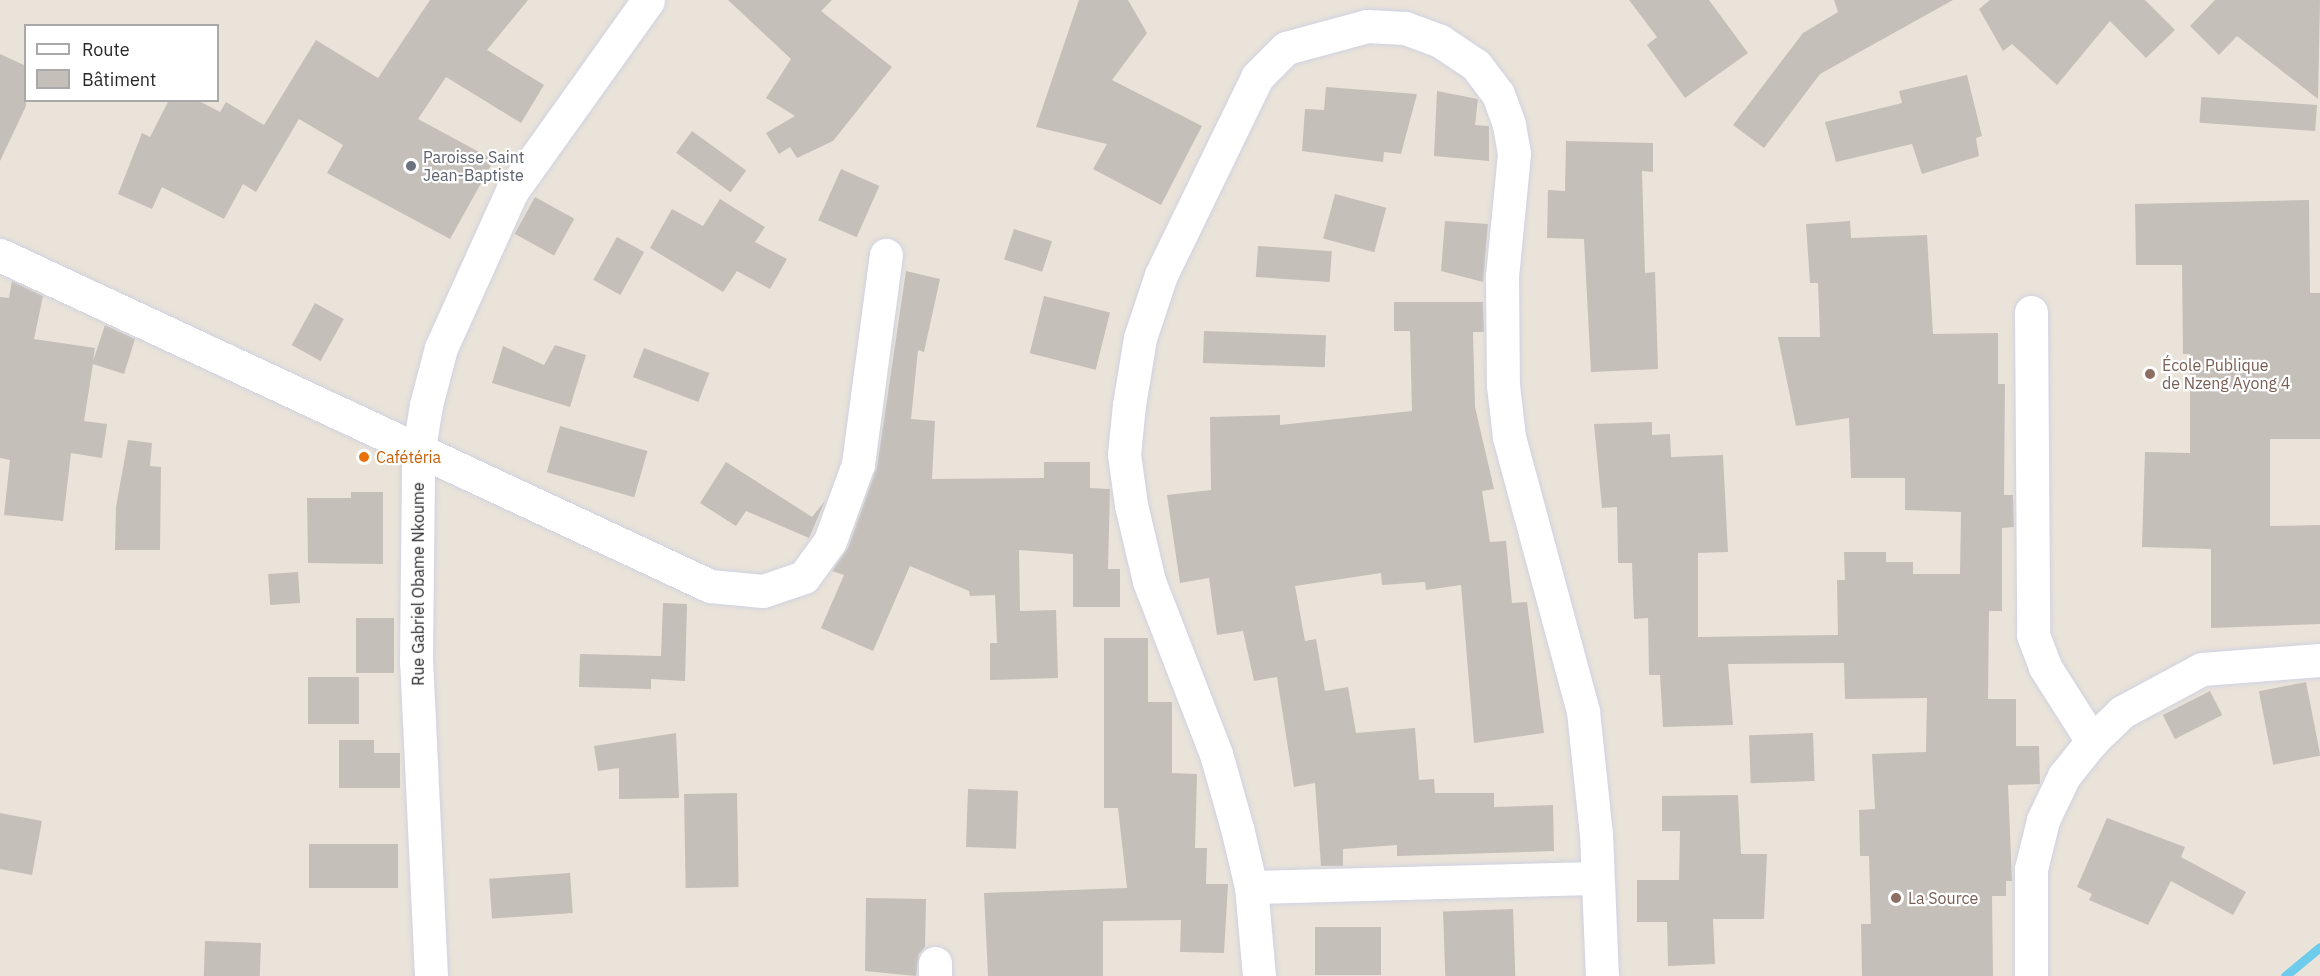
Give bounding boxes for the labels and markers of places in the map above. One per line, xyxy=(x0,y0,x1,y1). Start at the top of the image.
place label: Paroisse Saint Jean-Baptiste xyxy=(423,147,524,185)
marker: Paroisse Saint Jean-Baptiste xyxy=(404,159,418,173)
place label: École Publique de Nzeng Ayong 4 xyxy=(2162,355,2290,393)
marker: École Publique de Nzeng Ayong 4 xyxy=(2143,367,2157,381)
place label: Cafétéria xyxy=(376,447,441,467)
marker: Cafétéria xyxy=(357,450,371,464)
place label: La Source xyxy=(1908,888,1978,908)
marker: La Source xyxy=(1889,891,1903,905)

